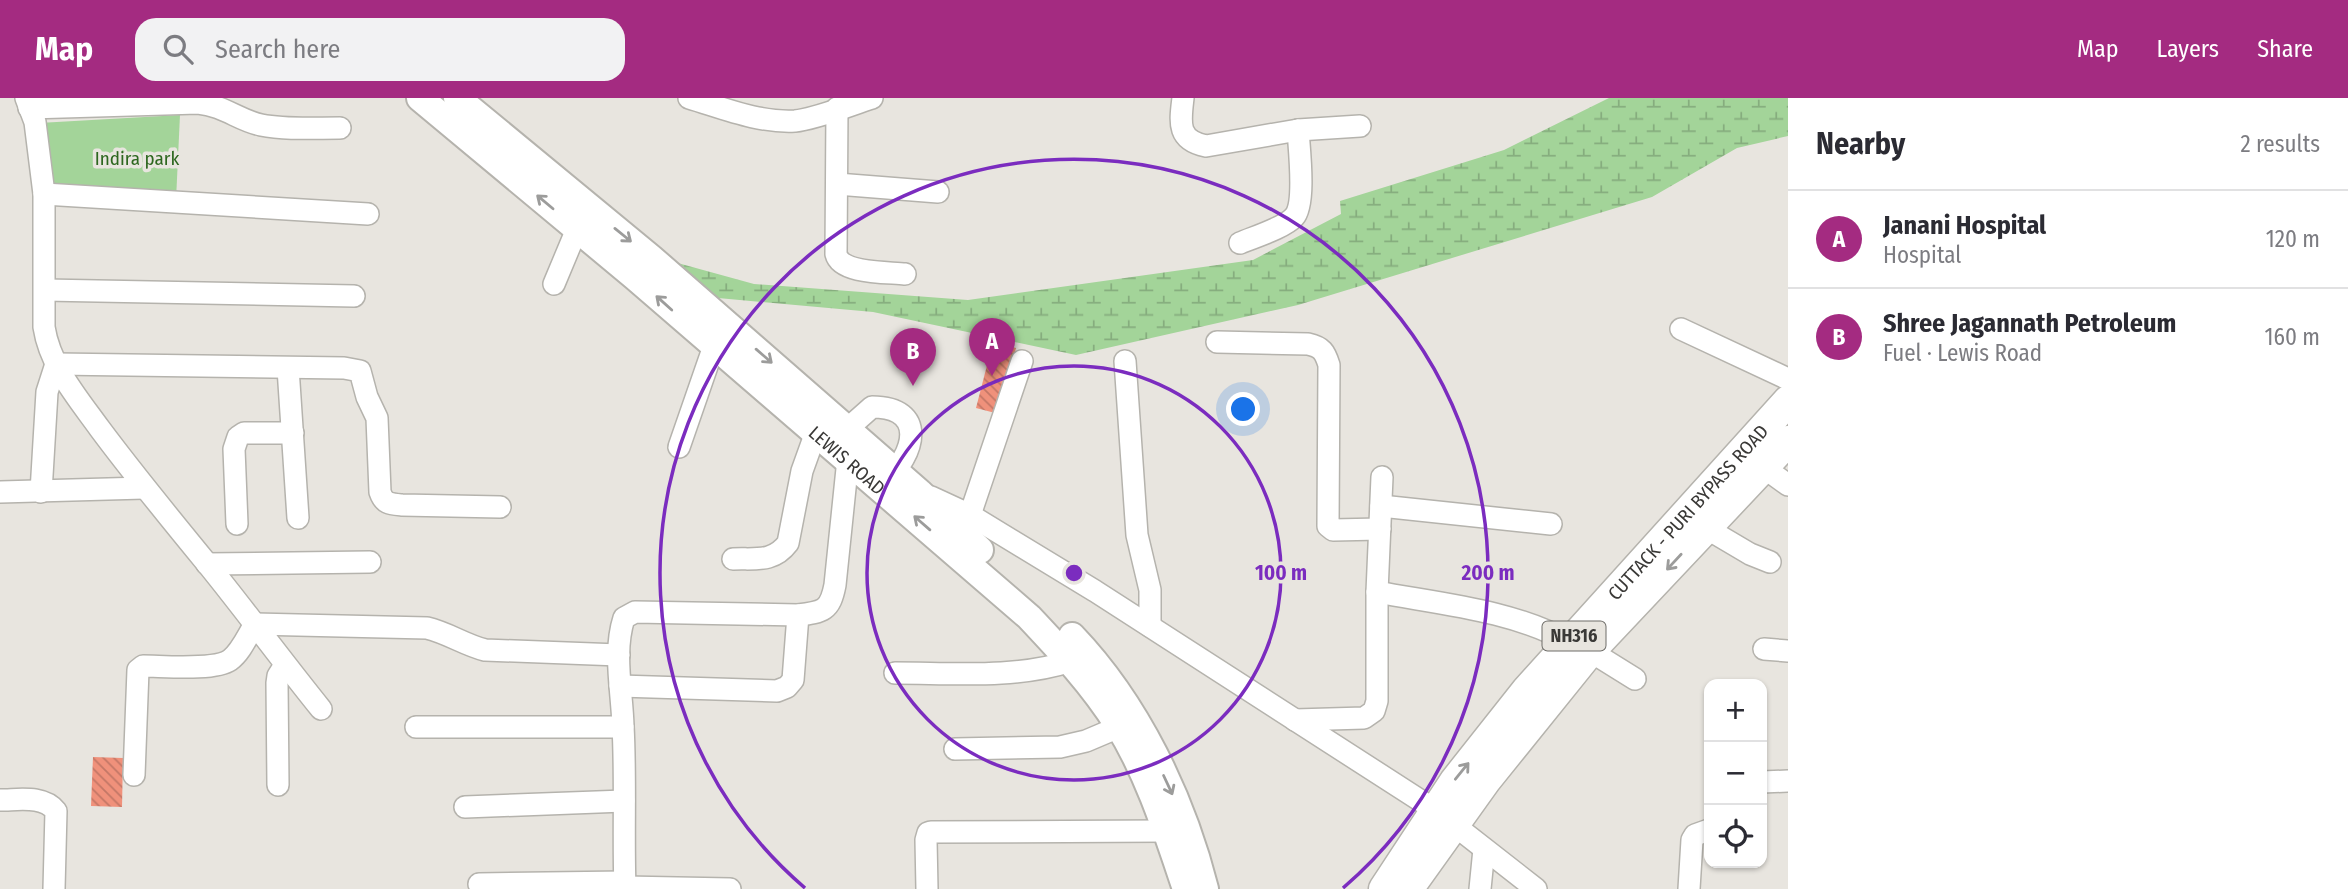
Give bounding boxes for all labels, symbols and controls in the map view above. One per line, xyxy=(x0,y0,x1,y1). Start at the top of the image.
search box xyxy=(135,18,625,81)
text: Map xyxy=(35,29,93,69)
icon: search xyxy=(159,30,197,68)
text: Search here xyxy=(215,34,340,65)
text: Map xyxy=(2077,35,2119,63)
text: Layers xyxy=(2157,35,2219,63)
text: Share xyxy=(2257,35,2313,63)
text: Nearby xyxy=(1816,126,1905,162)
text: 2 results xyxy=(2240,130,2320,158)
park label: Indira park xyxy=(95,147,179,170)
one-way arrow xyxy=(537,194,555,210)
text: Janani Hospital xyxy=(1883,210,2046,241)
text: A xyxy=(1833,225,1845,253)
text: 120 m xyxy=(2266,225,2320,253)
one-way arrow xyxy=(613,227,631,243)
text: Hospital xyxy=(1883,241,1961,269)
one-way arrow xyxy=(656,294,673,311)
text: Shree Jagannath Petroleum xyxy=(1883,308,2176,339)
pin: A xyxy=(969,318,1015,376)
text: B xyxy=(1833,323,1845,351)
text: 160 m xyxy=(2265,323,2320,351)
pin: B xyxy=(890,328,936,386)
text: Fuel · Lewis Road xyxy=(1883,339,2042,367)
one-way arrow xyxy=(754,348,772,364)
your location xyxy=(1226,392,1260,426)
street label: CUTTACK - PURI BYPASS ROAD xyxy=(1603,420,1773,605)
street label: LEWIS ROAD xyxy=(804,421,890,500)
one-way arrow xyxy=(914,515,932,531)
one-way arrow xyxy=(1666,553,1682,571)
text: 100 m xyxy=(1255,560,1307,586)
text: 200 m xyxy=(1460,560,1515,586)
centre of rings xyxy=(1062,561,1086,585)
road number: NH316 xyxy=(1542,622,1606,650)
map controls xyxy=(1704,679,1767,868)
button: + xyxy=(1704,679,1767,742)
button: − xyxy=(1704,742,1767,805)
one-way arrow xyxy=(1455,763,1470,781)
one-way arrow xyxy=(1162,774,1176,795)
button: locate xyxy=(1704,805,1767,868)

